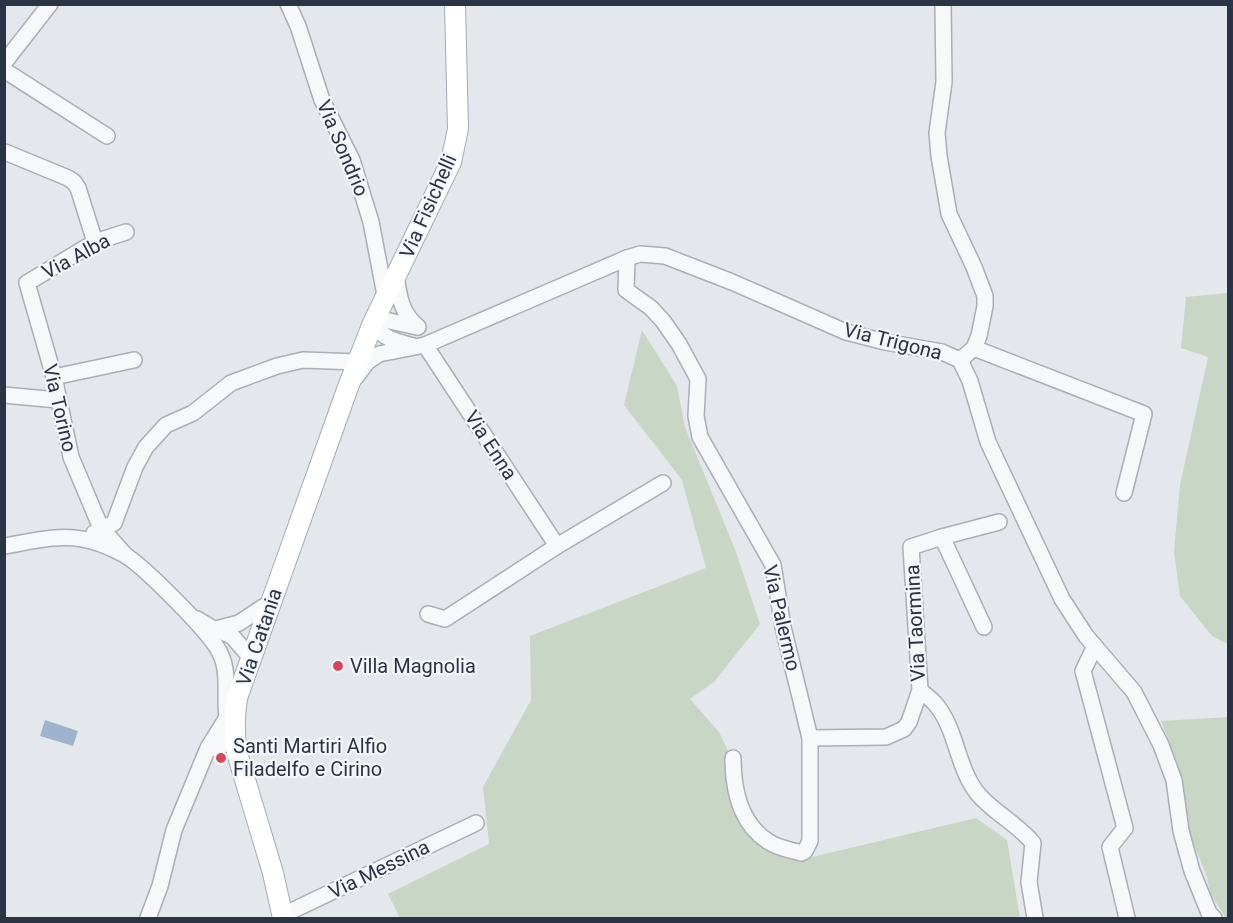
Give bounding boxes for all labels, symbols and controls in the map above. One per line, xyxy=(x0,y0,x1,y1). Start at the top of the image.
street label: Via Sondrio xyxy=(312,96,374,200)
street label: Via Fisichelli xyxy=(394,150,462,262)
street label: Via Alba xyxy=(38,228,114,284)
street label: Via Trigona xyxy=(841,317,945,365)
street label: Via Torino xyxy=(38,362,82,454)
street label: Via Enna xyxy=(460,406,522,484)
street label: Via Palermo xyxy=(758,563,806,673)
street label: Via Taormina xyxy=(900,564,930,682)
street label: Via Catania xyxy=(231,585,287,689)
place label: Villa Magnolia xyxy=(350,654,476,678)
marker: Villa Magnolia xyxy=(331,659,345,673)
place label: Santi Martiri Alfio Filadelfo e Cirino xyxy=(233,734,387,781)
marker: Santi Martiri Alfio Filadelfo e Cirino xyxy=(214,751,228,765)
street label: Via Messina xyxy=(325,834,433,904)

